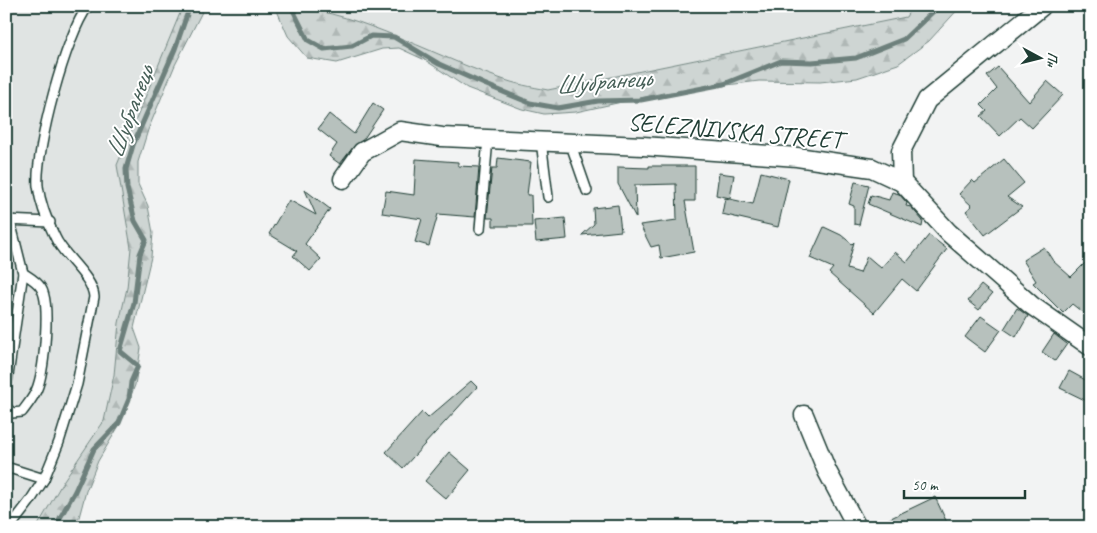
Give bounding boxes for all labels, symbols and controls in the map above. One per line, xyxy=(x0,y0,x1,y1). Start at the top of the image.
north arrow xyxy=(1014,32,1064,82)
text: Пн xyxy=(1043,51,1062,69)
water label: Шубранець xyxy=(98,59,162,163)
water label: Шубранець xyxy=(554,61,655,102)
street label: SELEZNIVSKA STREET xyxy=(627,106,850,157)
scale bar xyxy=(904,468,1026,500)
text: 50 m xyxy=(912,476,939,495)

